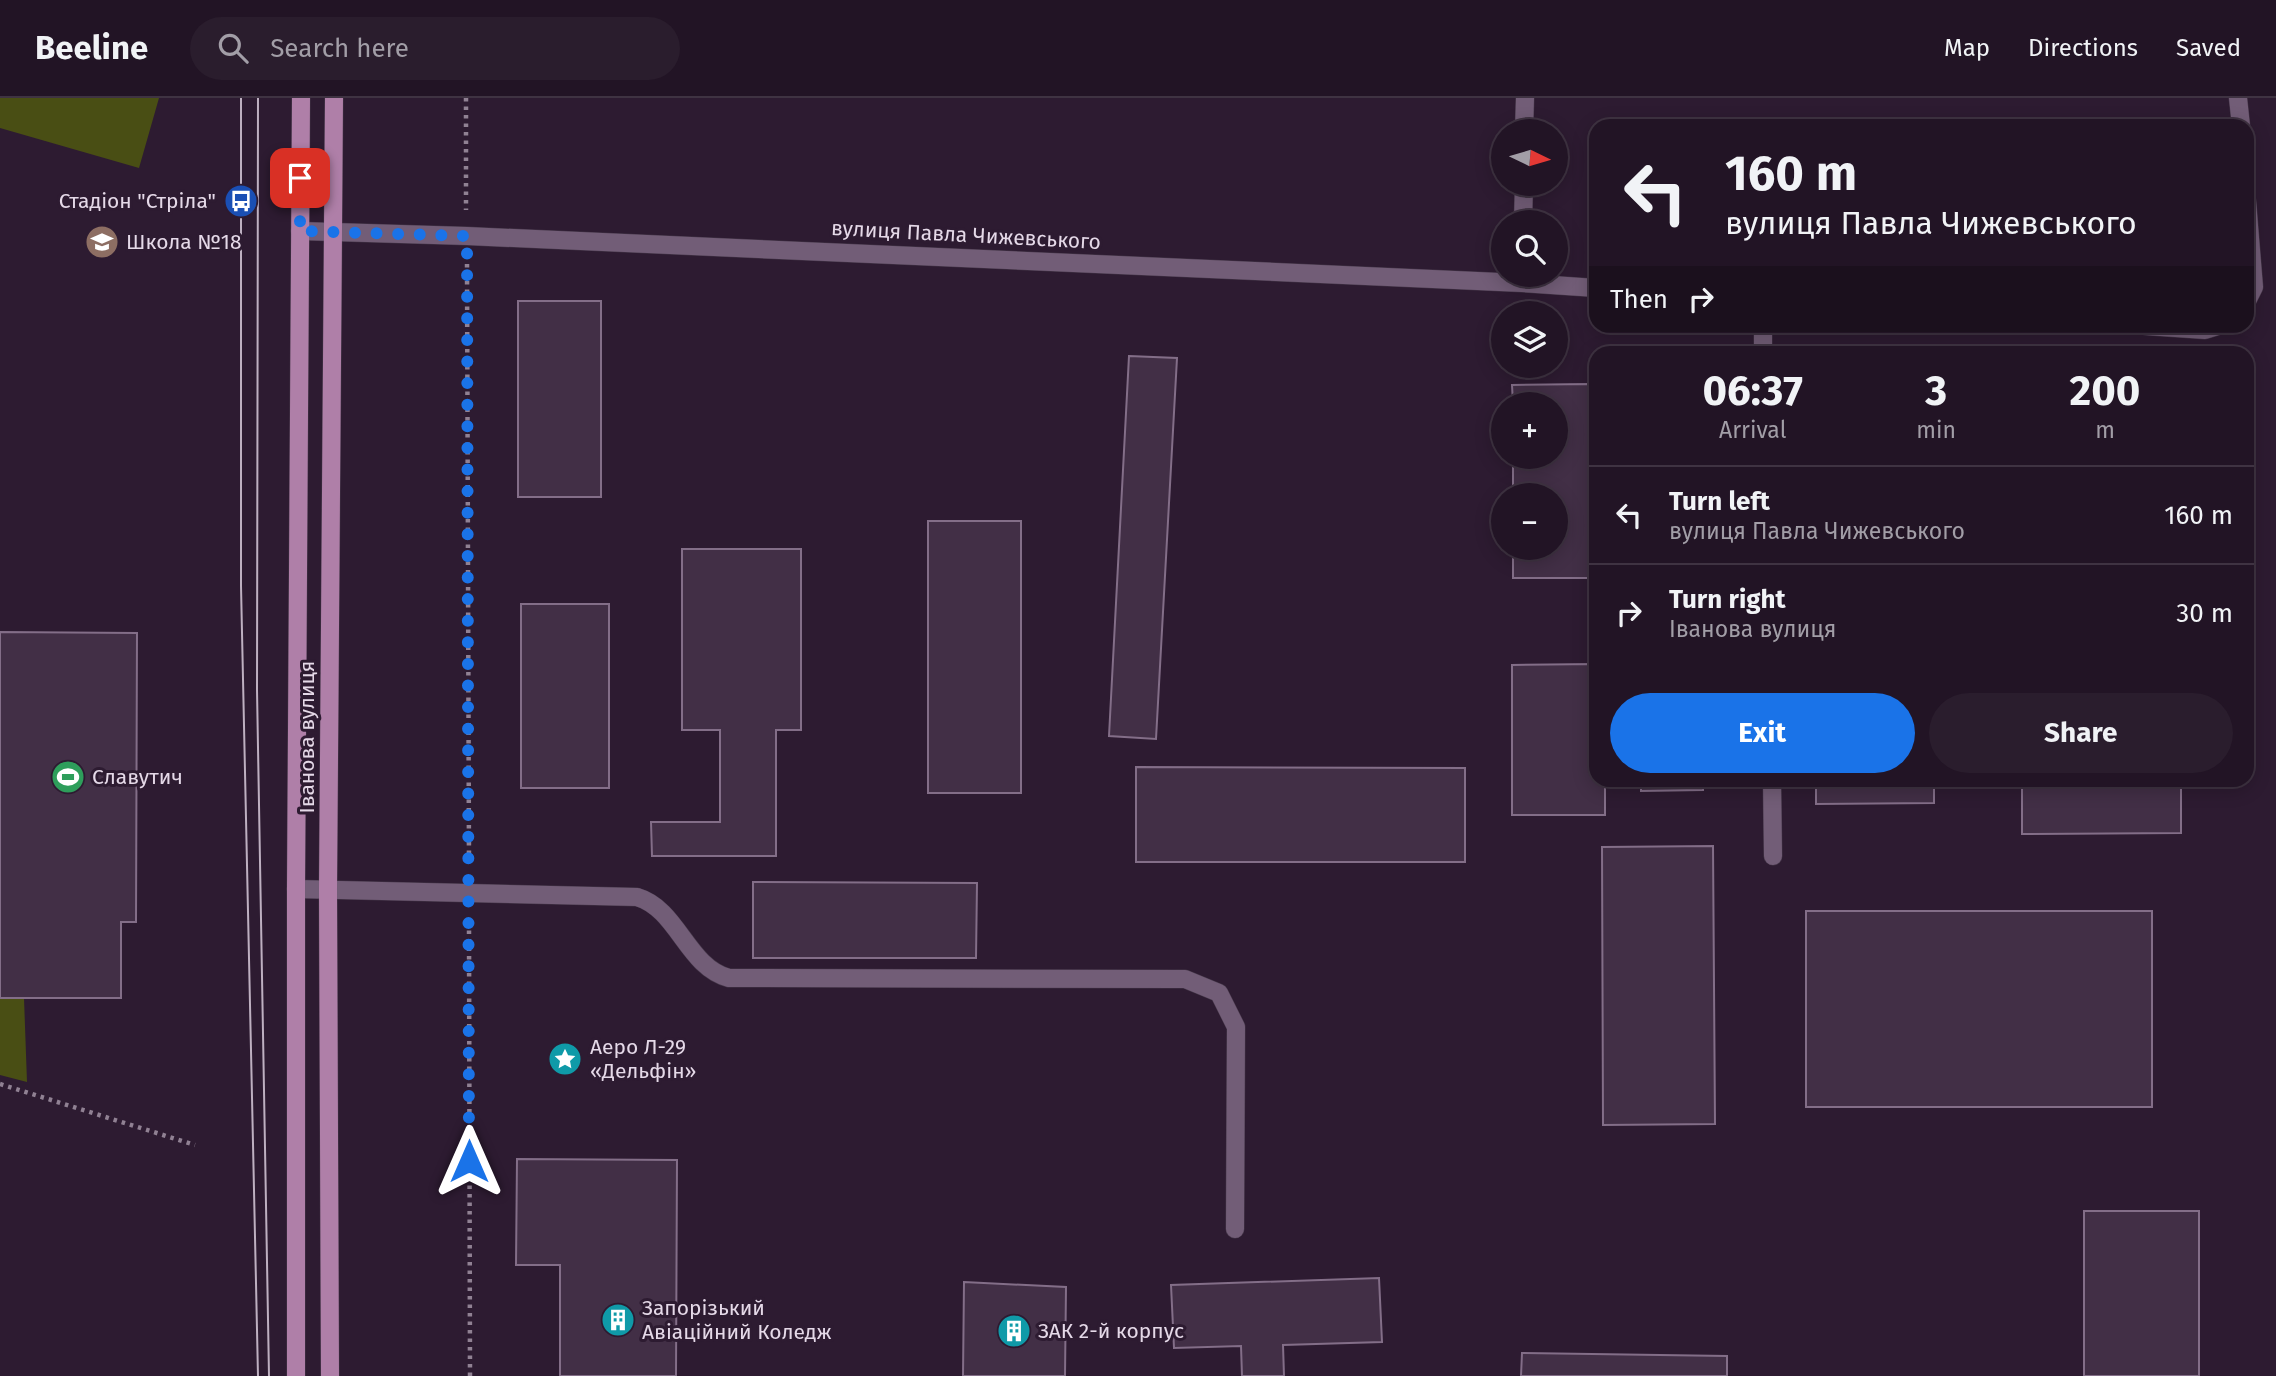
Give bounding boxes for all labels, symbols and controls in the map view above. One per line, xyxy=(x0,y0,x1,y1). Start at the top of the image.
search box xyxy=(190,17,680,80)
text: Beeline xyxy=(35,28,148,68)
icon: search xyxy=(214,29,252,67)
text: Search here xyxy=(270,33,409,64)
text: Map xyxy=(1944,34,1990,62)
text: Directions xyxy=(2028,34,2138,62)
text: Saved xyxy=(2176,34,2241,62)
north arrow xyxy=(1491,119,1568,196)
map controls xyxy=(1491,119,1568,560)
text: 160 m xyxy=(1725,144,1857,203)
icon: left xyxy=(1610,147,1701,238)
pin xyxy=(270,148,330,208)
icon: arrive xyxy=(281,159,319,197)
bus stop icon: Стадіон "Стріла" xyxy=(222,182,260,220)
place label: Стадіон "Стріла" xyxy=(59,188,216,214)
text: вулиця Павла Чижевського xyxy=(1725,204,2137,242)
button: search xyxy=(1491,210,1568,287)
street label: вулиця Павла Чижевського xyxy=(830,215,1102,255)
school or university icon: Школа №18 xyxy=(83,223,121,261)
place label: Школа №18 xyxy=(126,229,242,255)
icon: right xyxy=(1682,280,1720,318)
text: Then xyxy=(1610,284,1668,315)
button: layers xyxy=(1491,301,1568,378)
text: 06:37 xyxy=(1703,366,1803,416)
text: 3 xyxy=(1925,366,1947,416)
text: 200 xyxy=(2070,366,2140,416)
button: + xyxy=(1491,392,1568,469)
text: Arrival xyxy=(1719,416,1786,444)
text: min xyxy=(1916,416,1956,444)
text: m xyxy=(2095,416,2115,444)
button: − xyxy=(1491,483,1568,560)
text: Turn left xyxy=(1669,486,1770,517)
icon: left xyxy=(1610,496,1648,534)
text: 160 m xyxy=(2164,500,2233,531)
text: вулиця Павла Чижевського xyxy=(1669,517,1965,545)
text: Turn right xyxy=(1669,584,1786,615)
icon: right xyxy=(1610,594,1648,632)
text: 30 m xyxy=(2176,598,2233,629)
text: Іванова вулиця xyxy=(1669,615,1836,643)
street label: Іванова вулиця xyxy=(294,661,320,813)
button: Exit xyxy=(1610,693,1915,773)
button: Share xyxy=(1929,693,2233,773)
sports icon: Славутич xyxy=(49,758,87,796)
place label: Славутич xyxy=(92,764,183,790)
place label: Аеро Л-29 «Дельфін» xyxy=(590,1034,696,1084)
place icon: Аеро Л-29 «Дельфін» xyxy=(546,1040,584,1078)
position arrow xyxy=(432,1124,506,1198)
place label: Запорізький Авіаційний Коледж xyxy=(642,1295,832,1345)
building icon: Запорізький Авіаційний Коледж xyxy=(599,1301,637,1339)
building icon: ЗАК 2-й корпус xyxy=(995,1312,1033,1350)
place label: ЗАК 2-й корпус xyxy=(1038,1318,1184,1344)

